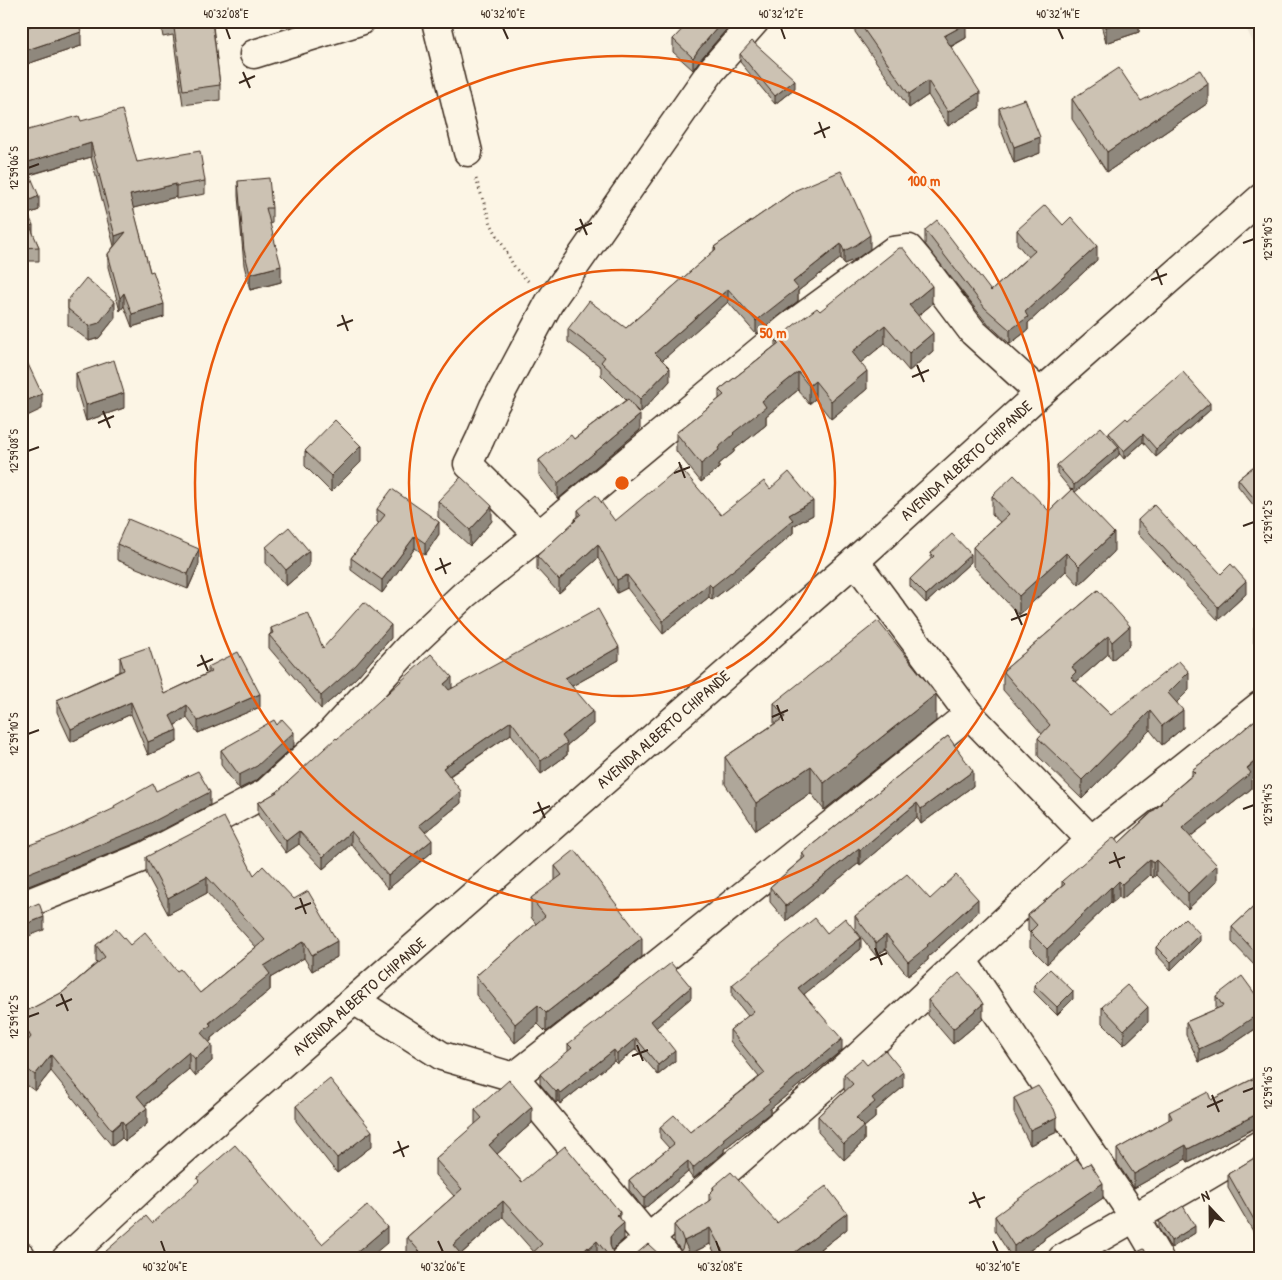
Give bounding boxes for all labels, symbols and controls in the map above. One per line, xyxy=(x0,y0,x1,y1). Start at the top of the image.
text: 40°32'08"E xyxy=(203,5,249,22)
text: 40°32'10"E xyxy=(481,5,526,22)
text: 40°32'12"E xyxy=(759,5,804,22)
text: 40°32'14"E xyxy=(1036,5,1080,22)
text: 12°59'06"S xyxy=(5,146,22,190)
text: 100 m xyxy=(908,170,940,191)
text: 12°59'10"S xyxy=(1259,217,1276,261)
text: 50 m xyxy=(760,322,786,343)
street label: AVENIDA ALBERTO CHIPANDE xyxy=(895,395,1037,525)
text: 12°59'08"S xyxy=(5,429,22,473)
centre of rings xyxy=(613,474,631,492)
text: 12°59'12"S xyxy=(1259,500,1276,544)
street label: AVENIDA ALBERTO CHIPANDE xyxy=(592,665,734,793)
text: 12°59'10"S xyxy=(5,712,22,756)
text: 12°59'14"S xyxy=(1259,783,1276,826)
street label: AVENIDA ALBERTO CHIPANDE xyxy=(288,932,430,1060)
text: 12°59'12"S xyxy=(5,995,22,1039)
text: 12°59'16"S xyxy=(1259,1066,1276,1109)
north arrow xyxy=(1184,1182,1234,1232)
text: N xyxy=(1198,1185,1212,1206)
text: 40°32'04"E xyxy=(143,1258,188,1275)
text: 40°32'06"E xyxy=(421,1258,466,1275)
text: 40°32'08"E xyxy=(697,1258,743,1275)
text: 40°32'10"E xyxy=(976,1258,1021,1275)

